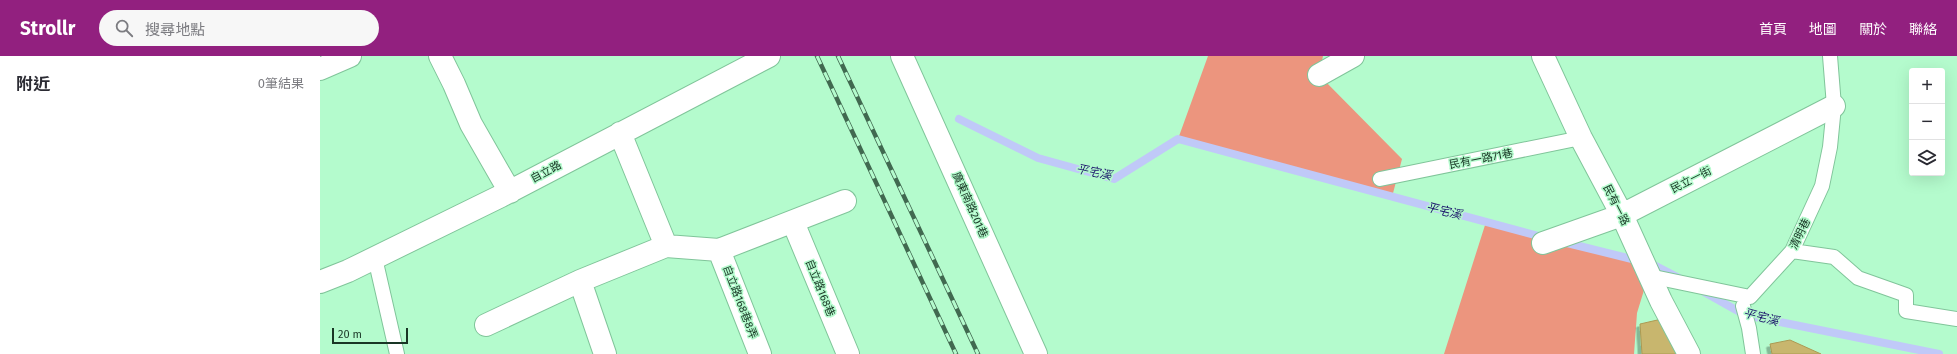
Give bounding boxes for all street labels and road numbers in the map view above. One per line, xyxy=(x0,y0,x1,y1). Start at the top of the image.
street label: 民有一路71巷 xyxy=(1448,146,1514,172)
street label: 自立路 xyxy=(528,159,564,185)
street label: 民立一街 xyxy=(1668,164,1714,196)
street label: 廣東南路201巷 xyxy=(950,170,990,240)
street label: 民有一路 xyxy=(1600,182,1632,228)
street label: 清明巷 xyxy=(1787,216,1813,252)
street label: 自立路168巷 xyxy=(803,257,837,319)
street label: 自立路168巷8弄 xyxy=(720,263,760,341)

